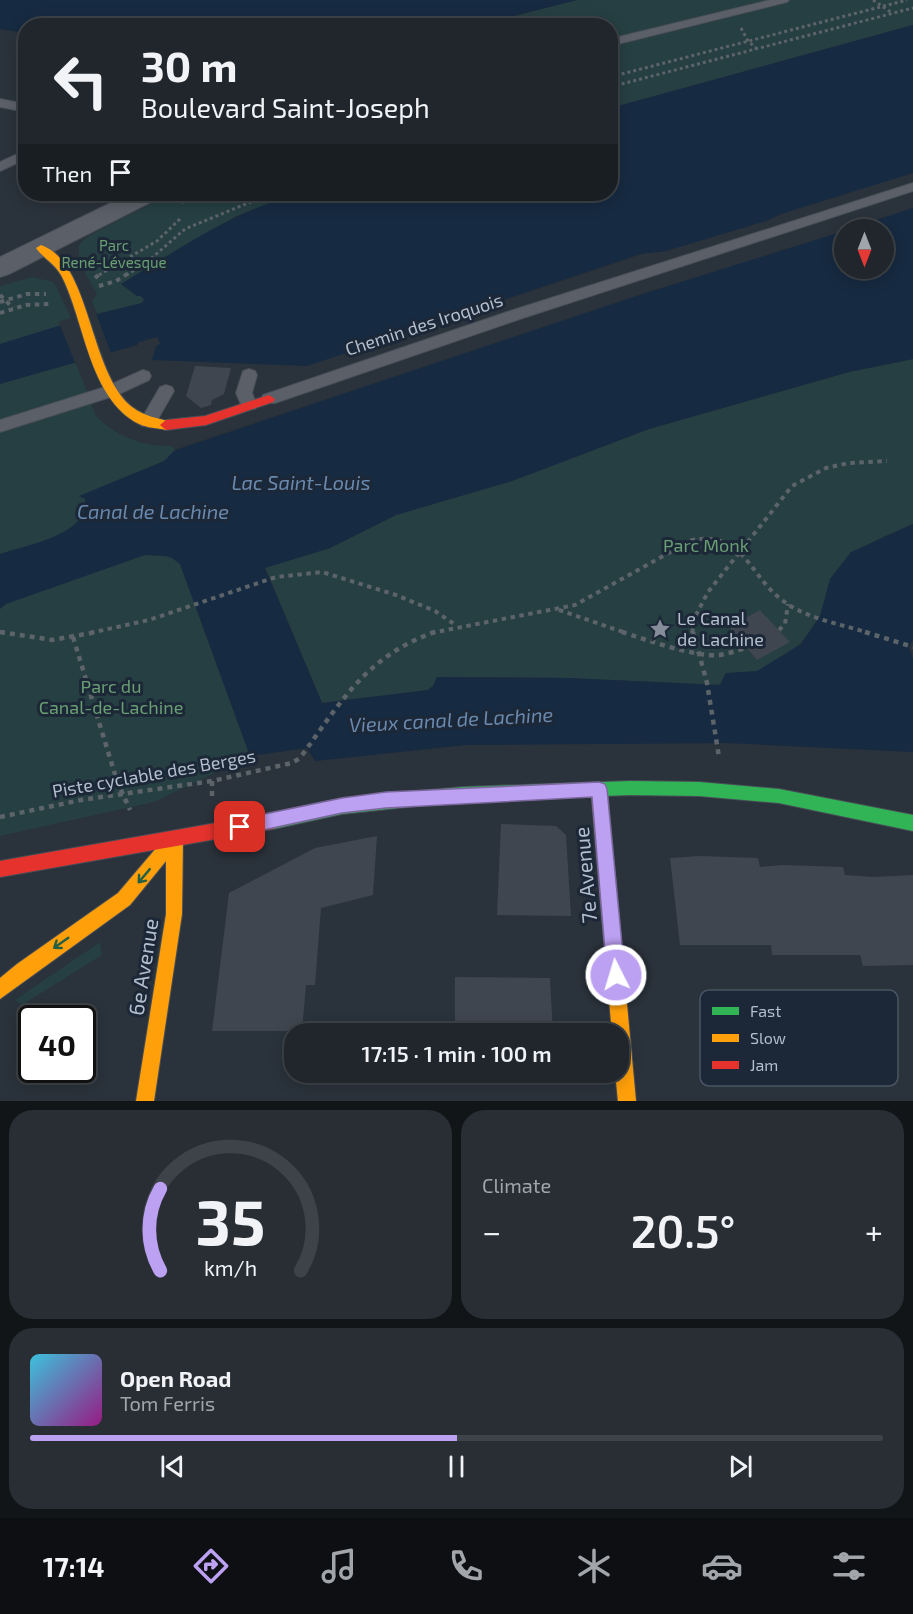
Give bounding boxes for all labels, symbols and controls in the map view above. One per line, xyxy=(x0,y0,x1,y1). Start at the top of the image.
text: 30 m xyxy=(141,40,237,90)
icon: left xyxy=(42,42,120,120)
text: Boulevard Saint-Joseph xyxy=(141,91,430,123)
icon: arrive xyxy=(104,156,137,189)
text: Then xyxy=(42,160,92,186)
north arrow xyxy=(834,219,894,279)
map controls xyxy=(834,219,894,279)
park label: Parc René-Lévesque xyxy=(61,236,167,271)
street label: Chemin des Iroquois xyxy=(342,288,505,360)
water label: Lac Saint-Louis xyxy=(231,470,371,494)
water label: Canal de Lachine xyxy=(77,499,229,523)
park label: Parc Monk xyxy=(663,534,749,556)
place label: Le Canal de Lachine xyxy=(677,607,764,650)
place icon: Le Canal de Lachine xyxy=(648,617,672,641)
park label: Parc du Canal-de-Lachine xyxy=(39,675,183,718)
water label: Vieux canal de Lachine xyxy=(348,702,554,736)
street label: Piste cyclable des Berges xyxy=(50,744,257,802)
pin xyxy=(214,801,265,852)
icon: arrive xyxy=(223,810,256,843)
street label: 7e Avenue xyxy=(568,826,601,924)
one-way arrow xyxy=(137,868,150,884)
street label: 6e Avenue xyxy=(123,916,163,1017)
one-way arrow xyxy=(53,937,69,949)
position arrow xyxy=(584,943,648,1007)
legend xyxy=(700,990,898,1086)
text: Fast xyxy=(750,1001,781,1020)
speed limit sign: 40 xyxy=(18,1005,96,1083)
text: Slow xyxy=(750,1028,786,1047)
text: 17:15 · 1 min · 100 m xyxy=(361,1040,552,1066)
text: Jam xyxy=(750,1055,778,1074)
text: Climate xyxy=(482,1173,551,1197)
text: 35 xyxy=(196,1183,265,1258)
text: 20.5° xyxy=(631,1203,735,1257)
text: − xyxy=(482,1211,501,1251)
text: + xyxy=(865,1211,883,1251)
text: km/h xyxy=(204,1256,257,1281)
text: Open Road xyxy=(120,1365,232,1391)
text: Tom Ferris xyxy=(120,1391,215,1415)
icon: previous xyxy=(156,1450,189,1483)
icon: pause xyxy=(440,1450,473,1483)
icon: next xyxy=(724,1450,757,1483)
icon: directions xyxy=(190,1545,232,1587)
icon: music xyxy=(318,1545,360,1587)
icon: phone xyxy=(445,1545,487,1587)
icon: climate xyxy=(573,1545,615,1587)
icon: car xyxy=(701,1545,743,1587)
icon: filters xyxy=(828,1545,870,1587)
text: 17:14 xyxy=(43,1550,105,1582)

